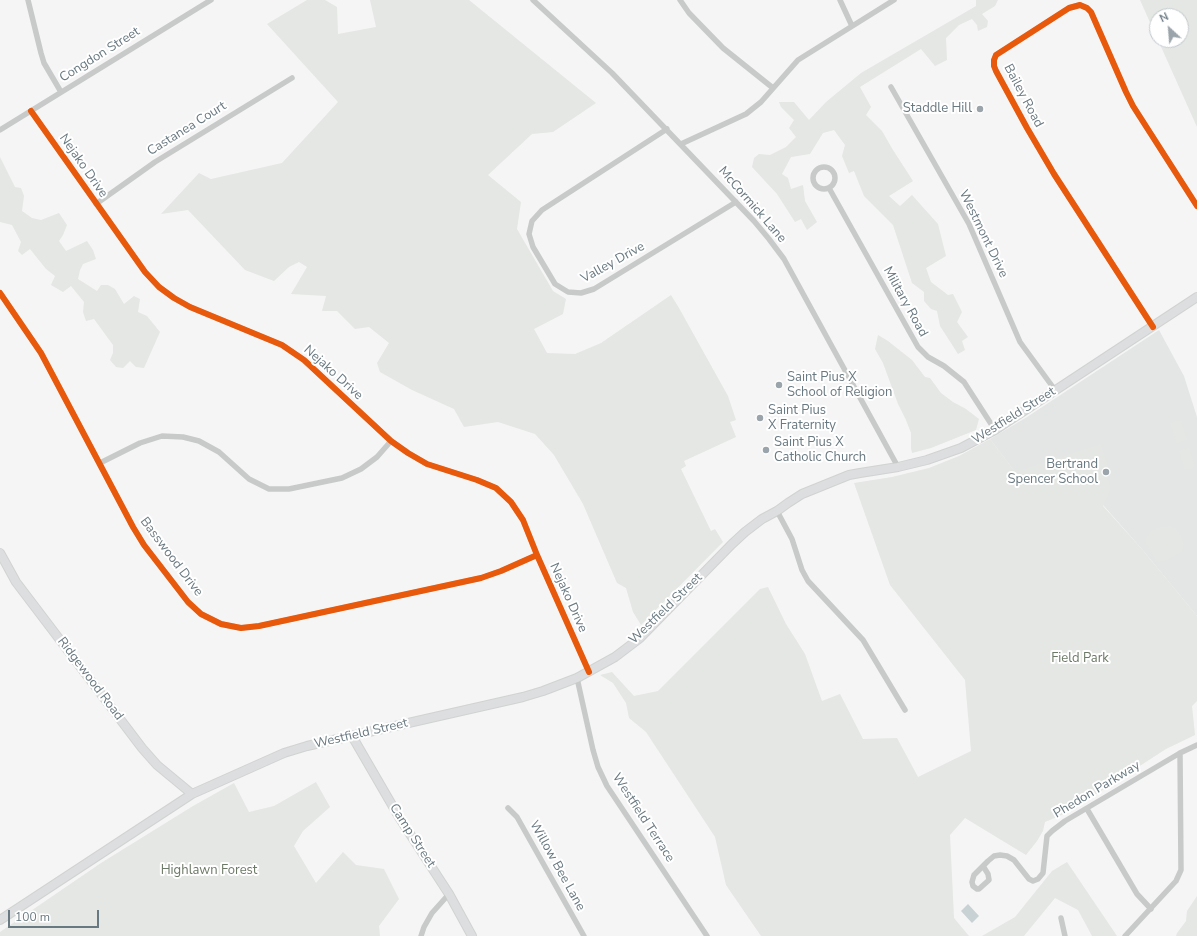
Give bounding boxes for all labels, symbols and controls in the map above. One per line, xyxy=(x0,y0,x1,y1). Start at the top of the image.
north arrow xyxy=(1149,8,1189,48)
text: N xyxy=(1157,9,1171,26)
street label: Congdon Street xyxy=(57,24,143,86)
street label: Bailey Road xyxy=(1000,62,1046,130)
street label: Castanea Court xyxy=(145,99,229,159)
place label: Staddle Hill xyxy=(903,101,972,117)
marker: Staddle Hill xyxy=(975,104,985,114)
street label: Nejako Drive xyxy=(55,131,111,201)
street label: McCormick Lane xyxy=(715,164,789,246)
street label: Westmont Drive xyxy=(955,188,1011,280)
street label: Valley Drive xyxy=(578,239,648,287)
street label: Military Road xyxy=(879,264,931,340)
street label: Nejako Drive xyxy=(300,342,366,404)
place label: Saint Pius X School of Religion xyxy=(787,370,892,401)
marker: Saint Pius X School of Religion xyxy=(774,380,784,390)
street label: Westfield Street xyxy=(969,384,1059,448)
place label: Saint Pius X Fraternity xyxy=(768,403,836,434)
marker: Saint Pius X Fraternity xyxy=(755,413,765,423)
place label: Saint Pius X Catholic Church xyxy=(774,435,866,466)
marker: Saint Pius X Catholic Church xyxy=(761,445,771,455)
place label: Bertrand Spencer School xyxy=(1008,457,1098,488)
marker: Bertrand Spencer School xyxy=(1101,467,1111,477)
street label: Basswood Drive xyxy=(136,514,206,600)
street label: Nejako Drive xyxy=(546,561,590,635)
street label: Westfield Street xyxy=(626,570,706,648)
street label: Ridgewood Road xyxy=(54,634,126,724)
park label: Field Park xyxy=(1051,651,1109,667)
street label: Westfield Street xyxy=(313,716,409,752)
street label: Phedon Parkway xyxy=(1051,758,1143,822)
street label: Westfield Terrace xyxy=(608,771,678,865)
street label: Camp Street xyxy=(386,801,438,871)
street label: Willow Bee Lane xyxy=(526,818,588,914)
park label: Highlawn Forest xyxy=(161,863,257,879)
scale bar xyxy=(10,902,101,928)
text: 100 m xyxy=(15,909,50,925)

